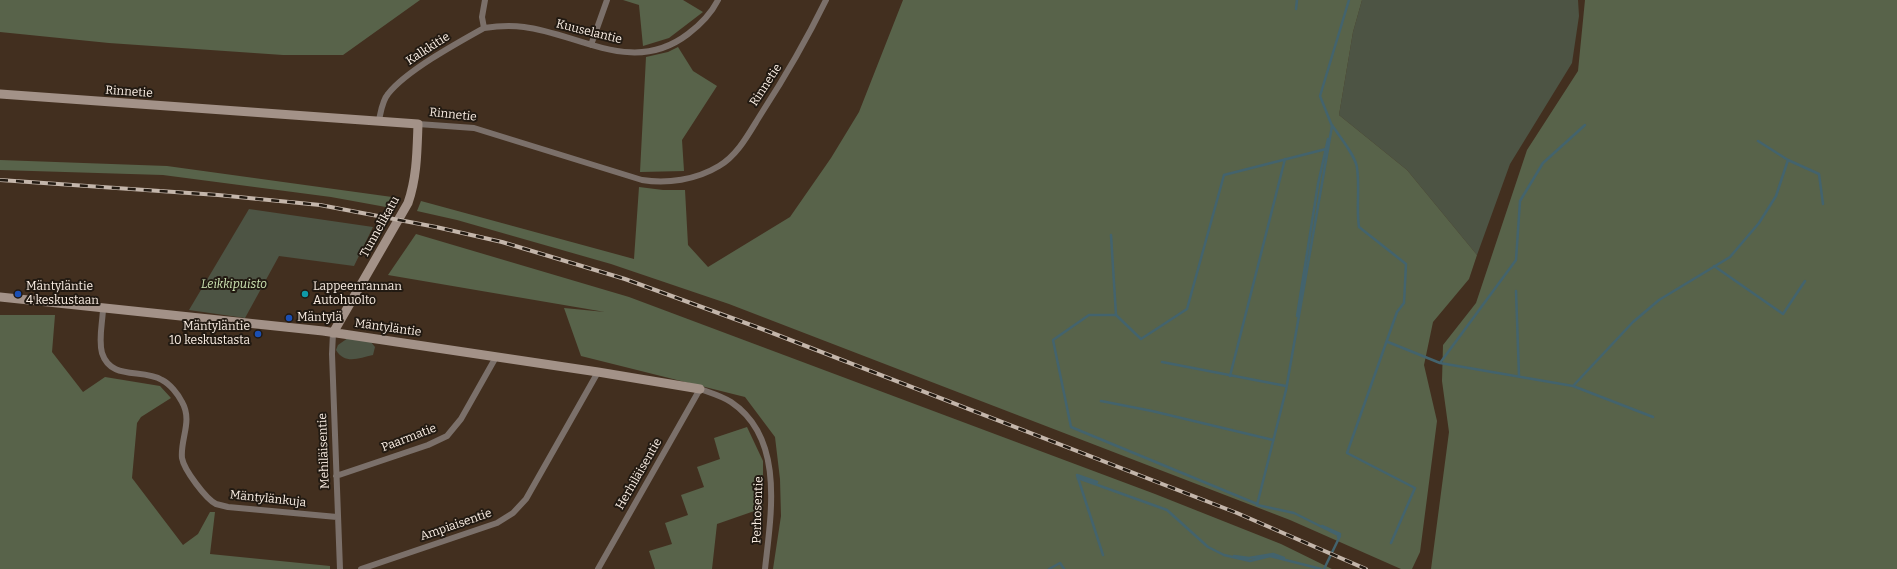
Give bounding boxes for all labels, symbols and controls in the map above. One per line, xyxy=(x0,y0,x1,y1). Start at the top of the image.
street label: Kuuselantie xyxy=(555,17,623,47)
street label: Kalkkitie xyxy=(403,30,453,68)
street label: Rinnetie xyxy=(747,61,785,109)
street label: Rinnetie xyxy=(105,83,153,101)
street label: Rinnetie xyxy=(429,105,477,125)
street label: Tunnelikatu xyxy=(357,194,403,260)
park label: Leikkipuisto xyxy=(201,278,267,292)
place label: Mäntyläntie 4 keskustaan xyxy=(26,280,99,308)
place label: Lappeenrannan Autohuolto xyxy=(313,280,402,308)
marker: Mäntyläntie 4 keskustaan xyxy=(13,289,23,299)
marker: Lappeenrannan Autohuolto xyxy=(300,289,310,299)
place label: Mäntylä xyxy=(297,311,342,325)
marker: Mäntylä xyxy=(284,313,294,323)
street label: Mäntyläntie xyxy=(354,316,422,340)
place label: Mäntyläntie 10 keskustasta xyxy=(169,320,250,348)
marker: Mäntyläntie 10 keskustasta xyxy=(253,329,263,339)
street label: Mehiläisentie xyxy=(315,413,333,489)
street label: Paarmatie xyxy=(380,421,438,455)
street label: Herhiläisentie xyxy=(613,436,665,512)
street label: Perhosentie xyxy=(750,476,766,544)
street label: Mäntylänkuja xyxy=(229,488,307,510)
street label: Ampiaisentie xyxy=(418,506,494,544)

